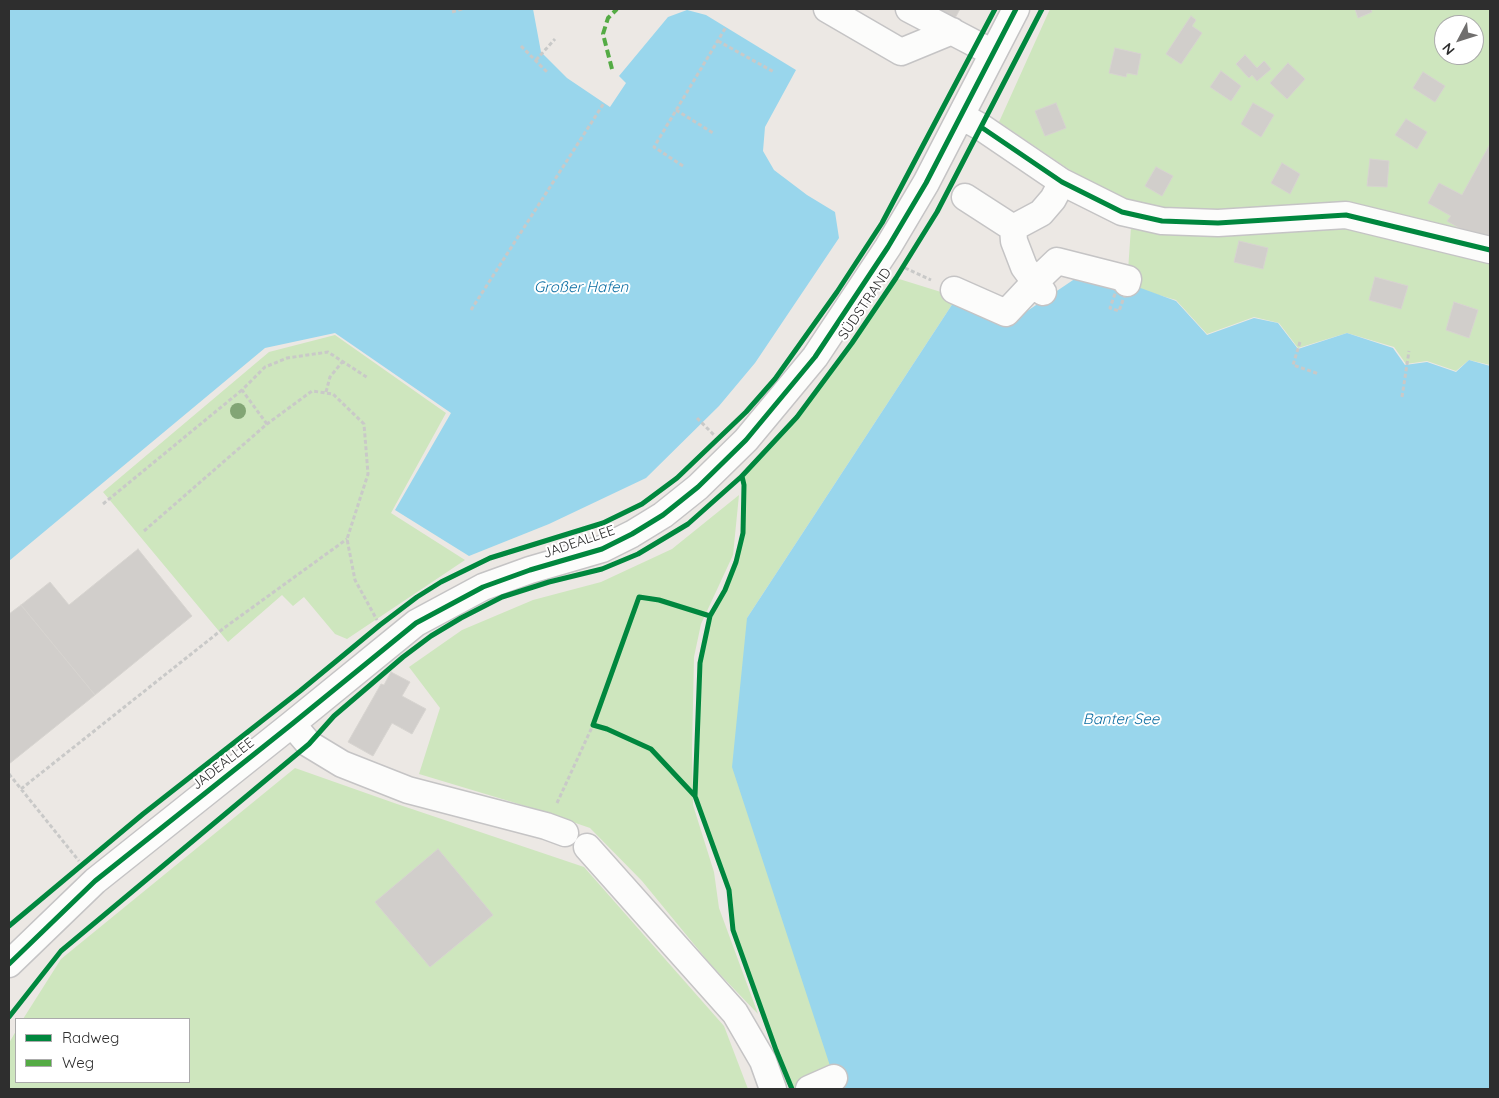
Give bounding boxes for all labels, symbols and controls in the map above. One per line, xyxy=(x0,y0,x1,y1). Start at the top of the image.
north arrow xyxy=(1434,15,1484,65)
text: N xyxy=(1438,39,1458,59)
street label: SÜDSTRAND xyxy=(835,265,895,343)
water label: Großer Hafen xyxy=(534,278,628,296)
street label: JADEALLEE xyxy=(541,522,617,562)
water label: Banter See xyxy=(1083,710,1159,728)
street label: JADEALLEE xyxy=(188,734,258,794)
legend xyxy=(15,1018,190,1083)
text: Radweg xyxy=(62,1028,119,1047)
text: Weg xyxy=(62,1053,94,1072)

